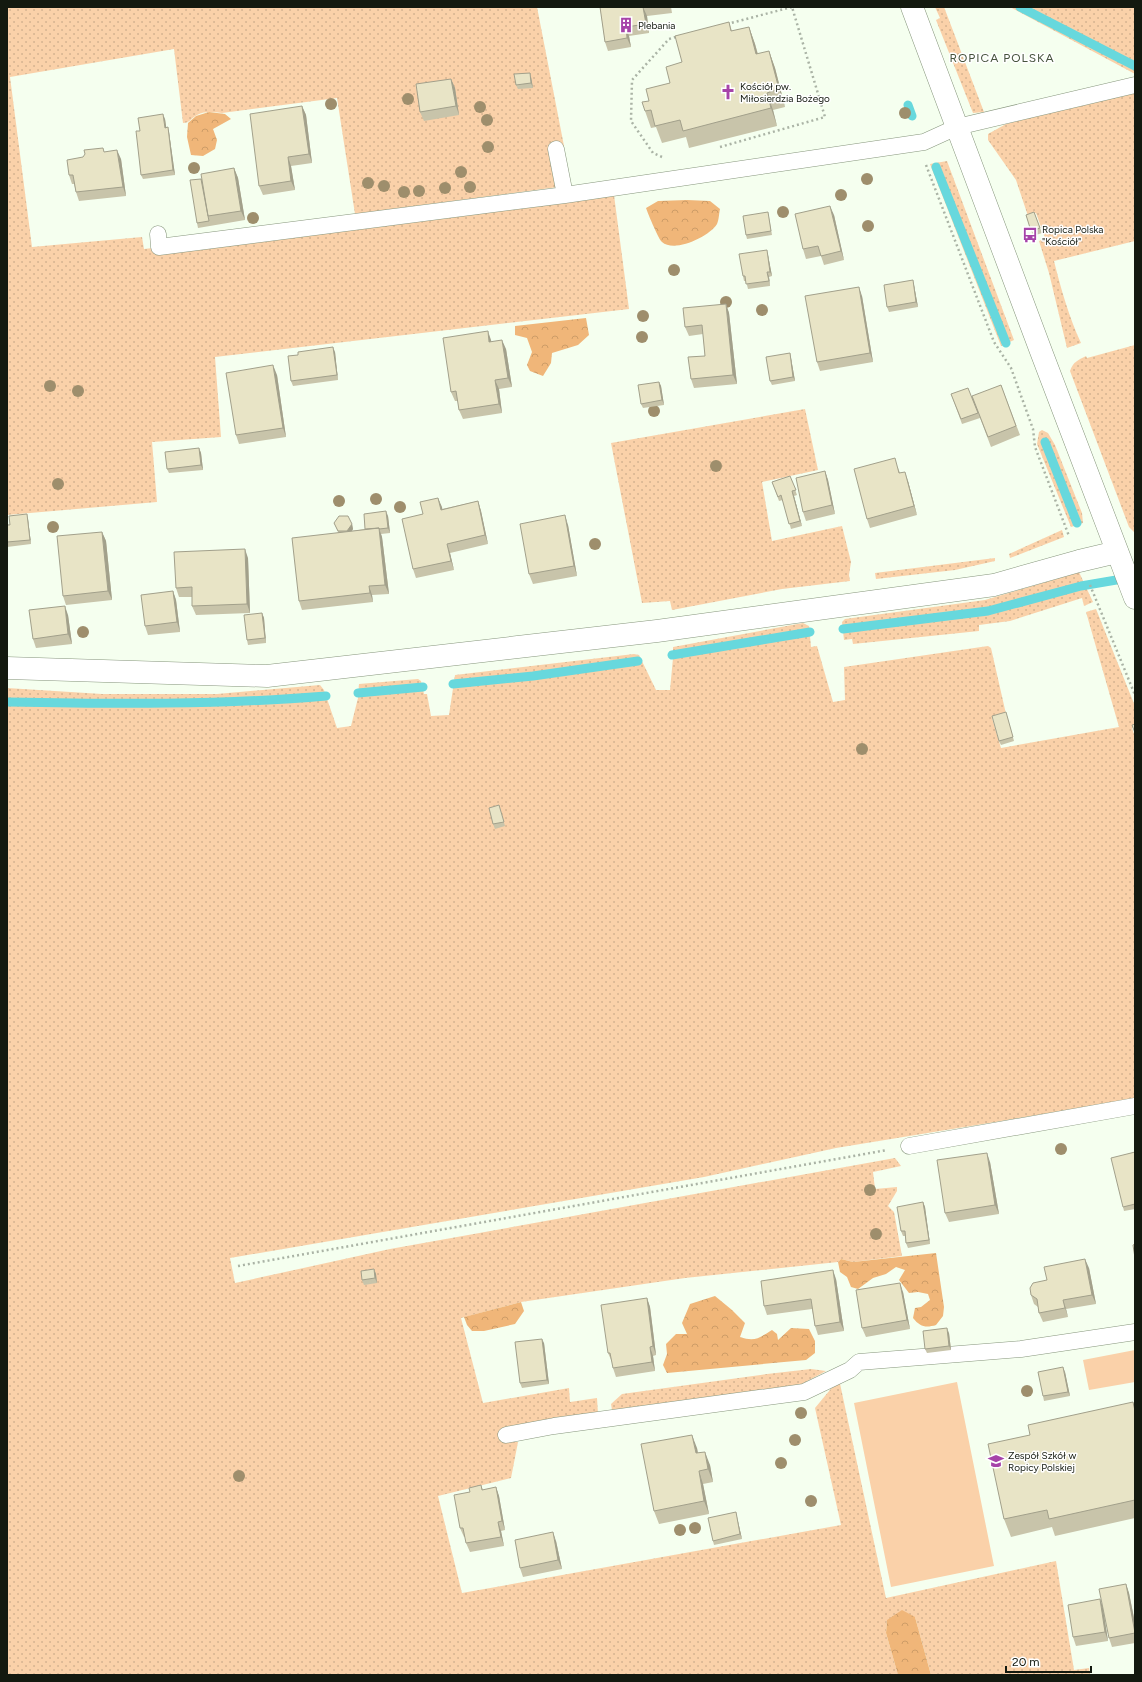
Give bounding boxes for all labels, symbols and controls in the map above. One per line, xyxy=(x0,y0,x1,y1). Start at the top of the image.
building icon: Plebania xyxy=(617,16,635,34)
place label: Plebania xyxy=(638,19,675,32)
district label: ROPICA POLSKA xyxy=(949,51,1055,65)
place label: Kościół pw. Miłosierdzia Bożego xyxy=(740,80,830,105)
church icon: Kościół pw. Miłosierdzia Bożego xyxy=(719,83,737,101)
place label: Ropica Polska "Kościół" xyxy=(1042,223,1103,248)
bus stop icon: Ropica Polska "Kościół" xyxy=(1021,226,1039,244)
place label: Zespół Szkół w Ropicy Polskiej xyxy=(1008,1449,1076,1474)
school or university icon: Zespół Szkół w Ropicy Polskiej xyxy=(987,1452,1005,1470)
scale bar xyxy=(1006,1648,1091,1674)
text: 20 m xyxy=(1012,1655,1040,1669)

